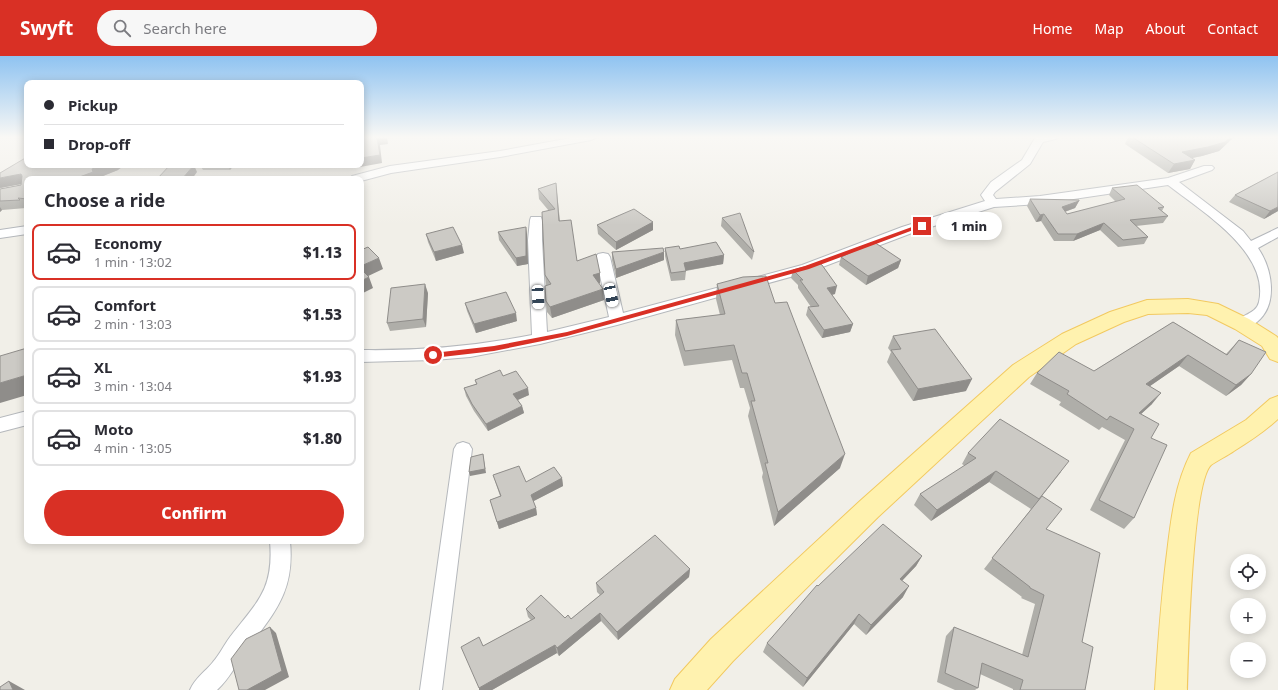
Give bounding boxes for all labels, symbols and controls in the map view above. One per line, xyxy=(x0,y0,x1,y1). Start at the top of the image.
search box xyxy=(97,10,377,46)
text: Swyft xyxy=(20,15,73,41)
icon: search xyxy=(111,17,133,39)
text: Search here xyxy=(143,18,227,38)
text: Home xyxy=(1033,19,1072,38)
text: Map xyxy=(1094,19,1124,38)
text: About xyxy=(1146,19,1185,38)
text: Contact xyxy=(1207,19,1258,38)
text: Pickup xyxy=(68,95,118,115)
text: Drop-off xyxy=(68,134,130,154)
text: Choose a ride xyxy=(44,188,165,212)
callout: 1 min xyxy=(936,212,1002,240)
route end xyxy=(913,217,931,235)
text: 1 min xyxy=(951,217,987,235)
text: Economy xyxy=(94,233,162,253)
icon: car xyxy=(46,234,82,270)
text: $1.13 xyxy=(303,242,342,262)
text: 1 min · 13:02 xyxy=(94,253,172,271)
car xyxy=(603,282,619,308)
car xyxy=(531,285,545,309)
text: Comfort xyxy=(94,295,156,315)
icon: car xyxy=(46,296,82,332)
text: $1.53 xyxy=(303,304,342,324)
text: 2 min · 13:03 xyxy=(94,315,172,333)
route start xyxy=(424,346,442,364)
text: XL xyxy=(94,357,112,377)
icon: car xyxy=(46,358,82,394)
text: $1.93 xyxy=(303,366,342,386)
text: 3 min · 13:04 xyxy=(94,377,172,395)
text: Moto xyxy=(94,419,133,439)
icon: car xyxy=(46,420,82,456)
text: $1.80 xyxy=(303,428,342,448)
text: 4 min · 13:05 xyxy=(94,439,172,457)
button: Confirm xyxy=(44,490,344,536)
map controls xyxy=(1230,554,1266,678)
button: locate xyxy=(1230,554,1266,590)
button: + xyxy=(1230,598,1266,634)
button: − xyxy=(1230,642,1266,678)

